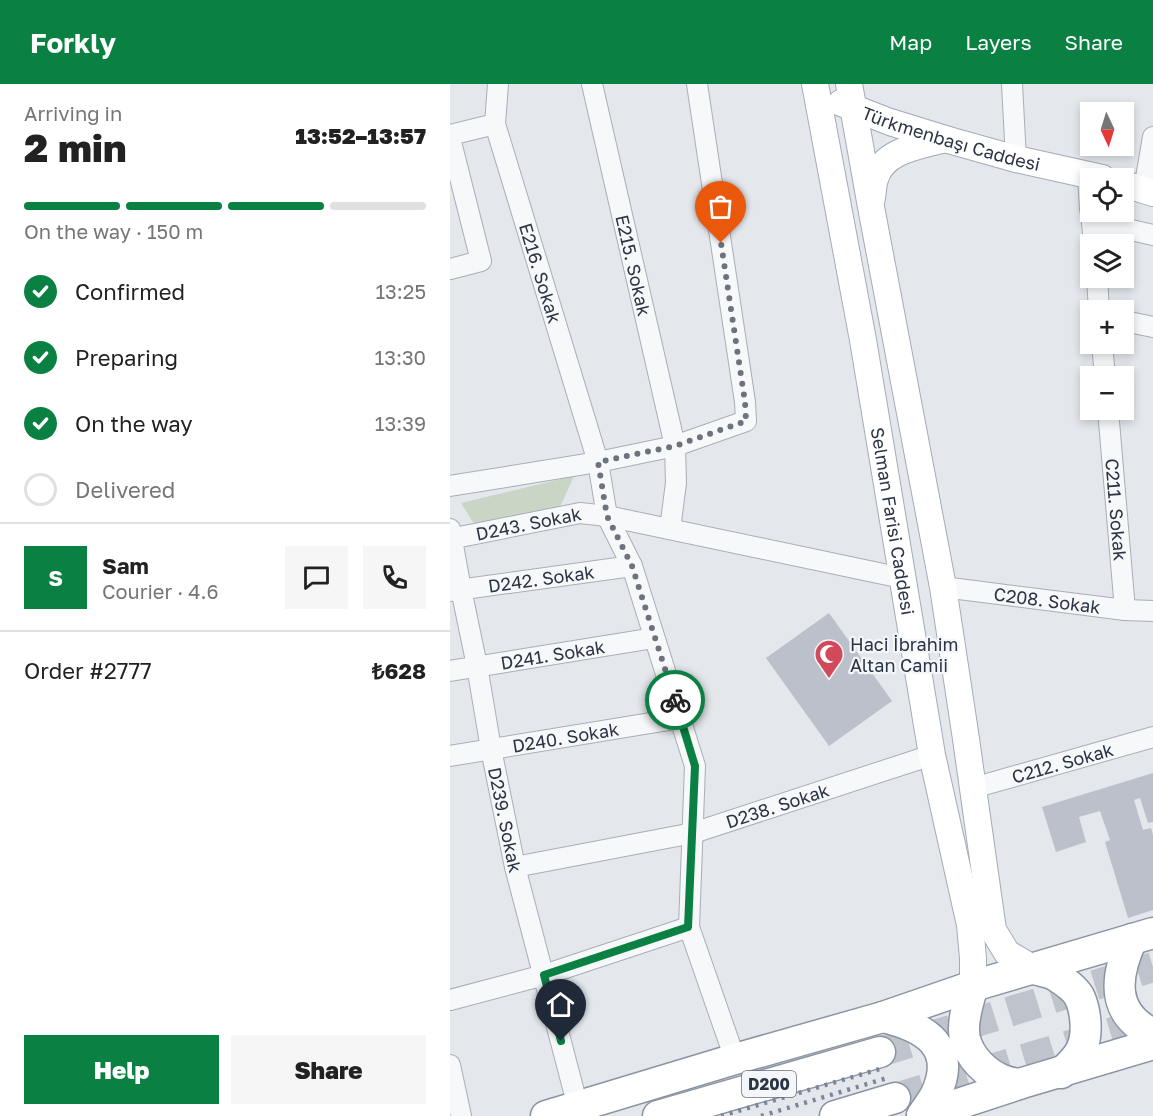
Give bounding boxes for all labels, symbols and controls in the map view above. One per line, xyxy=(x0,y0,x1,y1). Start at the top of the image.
text: Forkly xyxy=(30,26,116,59)
text: Map xyxy=(889,29,932,55)
text: Layers xyxy=(965,29,1032,55)
text: Share xyxy=(1065,29,1123,55)
text: Arriving in xyxy=(24,101,122,125)
street label: Türkmenbaşı Caddesi xyxy=(859,101,1042,175)
north arrow xyxy=(1080,102,1134,156)
map controls xyxy=(1080,102,1134,420)
text: 13:52–13:57 xyxy=(295,122,426,149)
text: 2 min xyxy=(24,124,127,171)
button: locate xyxy=(1080,168,1134,222)
pin xyxy=(695,181,746,243)
icon: bag xyxy=(704,190,737,223)
street label: E215. Sokak xyxy=(611,213,656,318)
text: On the way · 150 m xyxy=(24,219,203,243)
street label: E216. Sokak xyxy=(515,220,566,326)
button: layers xyxy=(1080,234,1134,288)
icon: check xyxy=(24,275,57,308)
text: Confirmed xyxy=(75,278,185,305)
text: 13:25 xyxy=(375,279,426,303)
button: + xyxy=(1080,300,1134,354)
icon: check xyxy=(24,341,57,374)
text: Preparing xyxy=(75,344,178,371)
text: 13:30 xyxy=(375,345,426,369)
button: − xyxy=(1080,366,1134,420)
icon: check xyxy=(24,407,57,440)
text: On the way xyxy=(75,410,193,437)
text: 13:39 xyxy=(375,411,426,435)
street label: Selman Farisi Caddesi xyxy=(867,425,920,617)
street label: C211. Sokak xyxy=(1101,458,1132,562)
text: Delivered xyxy=(75,476,175,503)
street label: D243. Sokak xyxy=(474,502,583,545)
button: chat xyxy=(285,546,348,609)
button: phone xyxy=(363,546,426,609)
text: Sam xyxy=(102,552,149,579)
street label: D242. Sokak xyxy=(487,560,596,597)
text: S xyxy=(48,564,63,591)
text: Courier · 4.6 xyxy=(102,579,219,603)
street label: C208. Sokak xyxy=(992,583,1102,618)
place label: Haci İbrahim Altan Camii xyxy=(850,633,959,676)
street label: D241. Sokak xyxy=(499,635,606,674)
mosque icon: Haci İbrahim Altan Camii xyxy=(813,638,845,680)
text: Order #2777 xyxy=(24,657,152,684)
text: ₺628 xyxy=(372,657,426,684)
courier xyxy=(645,670,705,730)
icon: bike xyxy=(659,684,692,717)
street label: D240. Sokak xyxy=(510,717,620,757)
street label: C212. Sokak xyxy=(1009,738,1116,787)
street label: D239. Sokak xyxy=(484,765,527,875)
street label: D238. Sokak xyxy=(723,778,832,833)
pin xyxy=(535,979,586,1041)
icon: home xyxy=(544,988,577,1021)
button: Help xyxy=(24,1035,219,1104)
button: Share xyxy=(231,1035,426,1104)
road number: D200 xyxy=(742,1071,796,1097)

